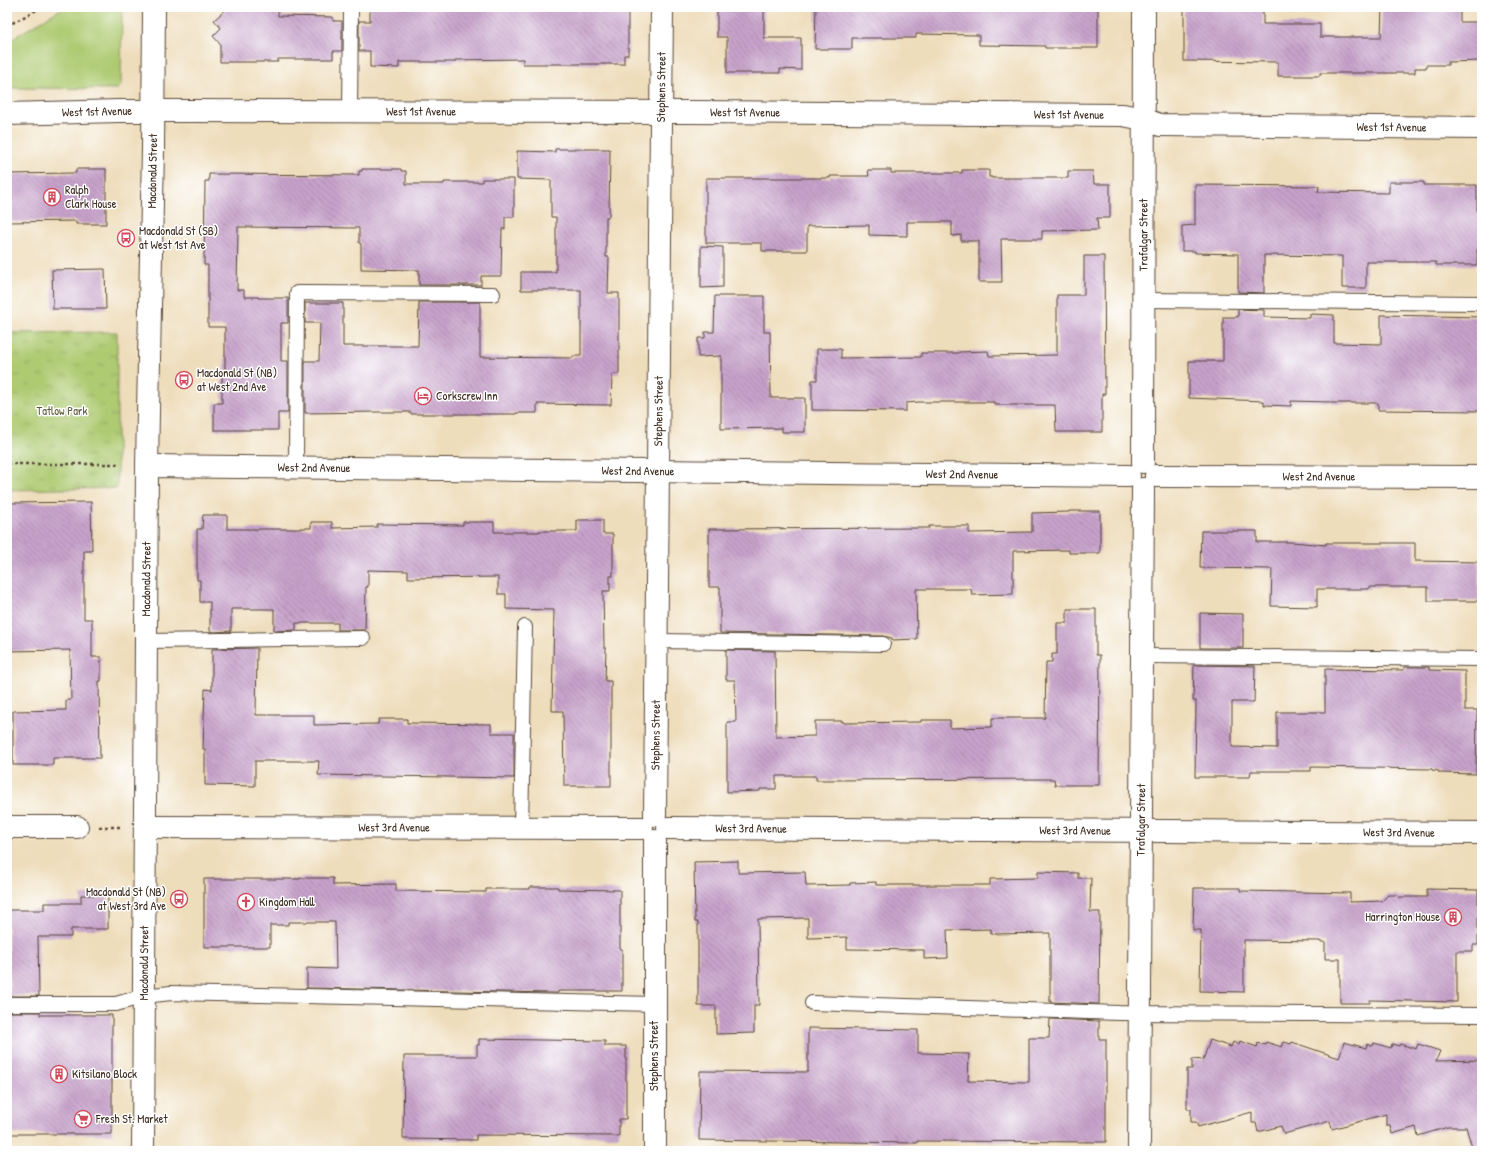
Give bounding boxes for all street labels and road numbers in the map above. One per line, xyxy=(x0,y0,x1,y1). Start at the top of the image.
street label: Stephens Street xyxy=(652,51,670,122)
street label: West 1st Avenue xyxy=(62,102,132,121)
street label: West 1st Avenue xyxy=(386,102,456,120)
street label: West 1st Avenue xyxy=(710,103,780,121)
street label: West 1st Avenue xyxy=(1034,105,1104,123)
street label: West 1st Avenue xyxy=(1356,118,1427,135)
street label: Macdonald Street xyxy=(143,133,161,209)
street label: Trafalgar Street xyxy=(1134,198,1152,271)
street label: Stephens Street xyxy=(649,375,667,446)
street label: West 2nd Avenue xyxy=(278,458,351,476)
street label: West 2nd Avenue xyxy=(602,462,675,479)
street label: West 2nd Avenue xyxy=(926,465,999,483)
street label: West 2nd Avenue xyxy=(1283,467,1356,485)
street label: Macdonald Street xyxy=(137,541,155,616)
street label: Stephens Street xyxy=(646,699,664,770)
street label: Trafalgar Street xyxy=(1132,783,1149,856)
street label: West 3rd Avenue xyxy=(358,818,430,836)
street label: West 3rd Avenue xyxy=(715,819,787,837)
street label: West 3rd Avenue xyxy=(1039,821,1111,839)
street label: West 3rd Avenue xyxy=(1363,823,1435,841)
street label: Macdonald Street xyxy=(135,925,152,1000)
street label: Stephens Street xyxy=(645,1020,662,1091)

